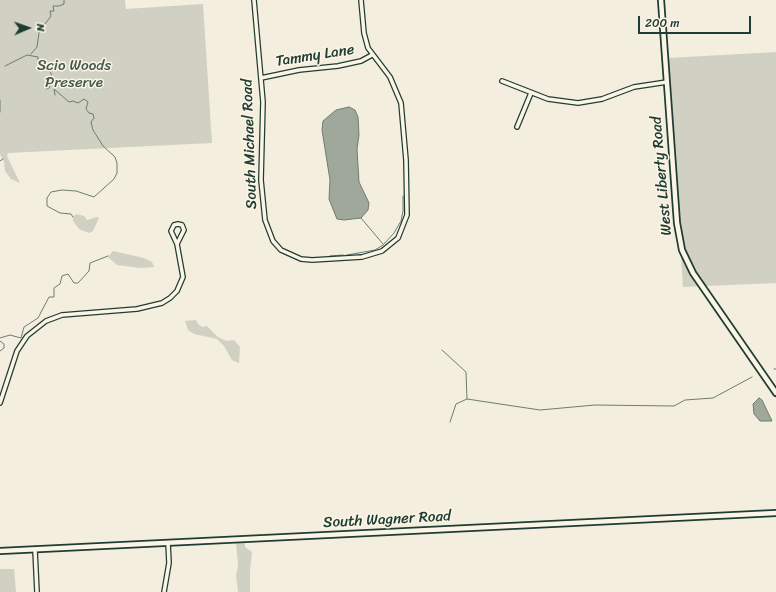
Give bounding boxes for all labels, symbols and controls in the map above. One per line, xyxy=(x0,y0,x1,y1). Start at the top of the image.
north arrow xyxy=(8,8,48,48)
scale bar xyxy=(640,8,753,34)
text: 200 m xyxy=(645,12,679,34)
text: N xyxy=(31,23,50,32)
street label: Tammy Lane xyxy=(274,41,356,71)
park label: Scio Woods Preserve xyxy=(37,57,111,92)
street label: South Michael Road xyxy=(239,79,261,209)
street label: West Liberty Road xyxy=(648,116,676,236)
street label: South Wagner Road xyxy=(323,508,451,532)

